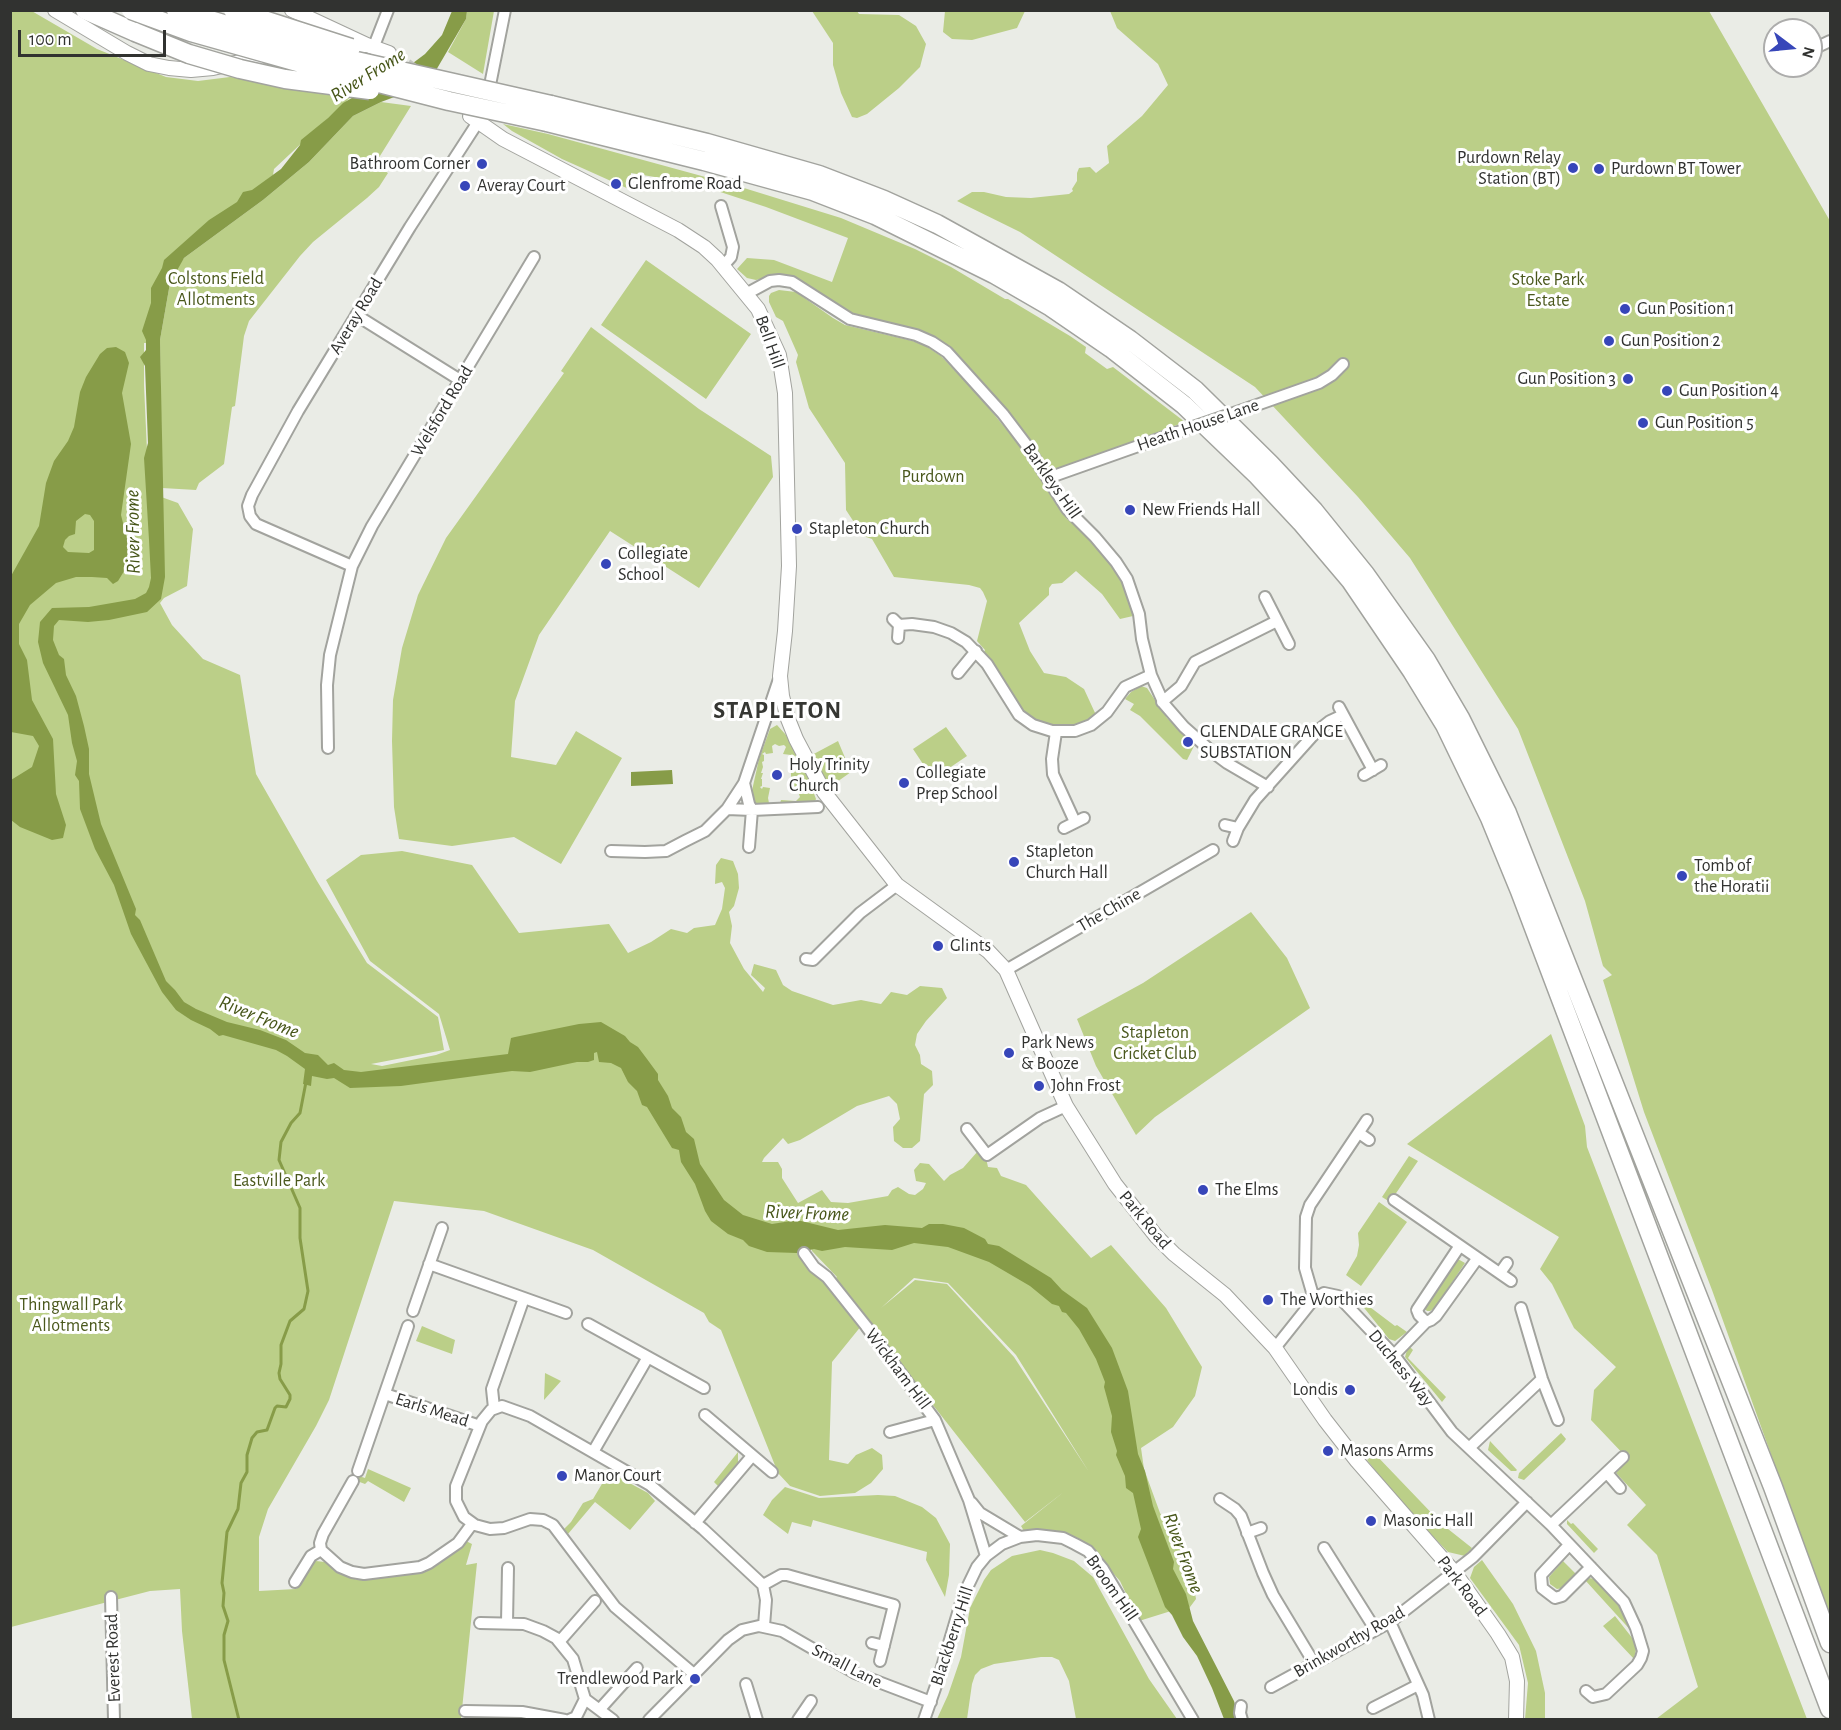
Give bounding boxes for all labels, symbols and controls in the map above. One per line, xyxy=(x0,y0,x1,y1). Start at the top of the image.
scale bar xyxy=(21,18,170,56)
north arrow xyxy=(1763,18,1823,78)
text: 100 m xyxy=(29,31,72,49)
water label: River Frome xyxy=(326,43,410,107)
text: N xyxy=(1799,45,1818,60)
place label: Purdown Relay Station (BT) xyxy=(1457,147,1561,190)
place label: Bathroom Corner xyxy=(350,153,470,175)
marker: Bathroom Corner xyxy=(475,157,489,171)
place label: Purdown BT Tower xyxy=(1611,158,1741,180)
marker: Purdown Relay Station (BT) xyxy=(1566,161,1580,175)
marker: Purdown BT Tower xyxy=(1592,162,1606,176)
place label: Glenfrome Road xyxy=(628,173,742,195)
place label: Averay Court xyxy=(477,175,565,197)
marker: Glenfrome Road xyxy=(609,177,623,191)
marker: Averay Court xyxy=(458,179,472,193)
park label: Colstons Field Allotments xyxy=(168,268,264,310)
park label: Stoke Park Estate xyxy=(1511,269,1585,312)
street label: Averay Road xyxy=(325,274,387,358)
place label: Gun Position 1 xyxy=(1637,298,1734,320)
marker: Gun Position 1 xyxy=(1618,302,1632,316)
street label: Bell Hill xyxy=(750,312,790,372)
place label: Gun Position 2 xyxy=(1621,330,1720,352)
marker: Gun Position 2 xyxy=(1602,334,1616,348)
street label: Welsford Road xyxy=(406,362,478,460)
place label: Gun Position 3 xyxy=(1517,368,1616,390)
marker: Gun Position 3 xyxy=(1621,372,1635,386)
place label: Gun Position 4 xyxy=(1679,380,1779,402)
marker: Gun Position 4 xyxy=(1660,384,1674,398)
street label: Heath House Lane xyxy=(1134,394,1262,456)
place label: Gun Position 5 xyxy=(1655,412,1754,434)
marker: Gun Position 5 xyxy=(1636,416,1650,430)
street label: Barkleys Hill xyxy=(1018,439,1086,523)
park label: Purdown xyxy=(901,466,965,488)
water label: River Frome xyxy=(120,490,146,574)
place label: New Friends Hall xyxy=(1142,499,1260,521)
marker: New Friends Hall xyxy=(1123,503,1137,517)
place label: Stapleton Church xyxy=(809,518,930,540)
marker: Stapleton Church xyxy=(790,522,804,536)
place label: Collegiate School xyxy=(618,543,688,586)
marker: Collegiate School xyxy=(599,557,613,571)
district label: STAPLETON xyxy=(713,697,843,725)
place label: GLENDALE GRANGE SUBSTATION xyxy=(1200,721,1343,764)
marker: GLENDALE GRANGE SUBSTATION xyxy=(1181,735,1195,749)
place label: Holy Trinity Church xyxy=(789,754,870,796)
place label: Collegiate Prep School xyxy=(916,762,998,804)
marker: Holy Trinity Church xyxy=(770,768,784,782)
marker: Collegiate Prep School xyxy=(897,776,911,790)
place label: Stapleton Church Hall xyxy=(1026,841,1108,884)
marker: Stapleton Church Hall xyxy=(1007,855,1021,869)
place label: Tomb of the Horatii xyxy=(1694,855,1769,898)
marker: Tomb of the Horatii xyxy=(1675,869,1689,883)
street label: The Chine xyxy=(1073,883,1145,937)
place label: Glints xyxy=(950,935,991,957)
marker: Glints xyxy=(931,939,945,953)
water label: River Frome xyxy=(215,990,303,1044)
park label: Stapleton Cricket Club xyxy=(1113,1022,1197,1064)
place label: Park News & Booze xyxy=(1021,1032,1094,1074)
marker: Park News & Booze xyxy=(1002,1046,1016,1060)
place label: John Frost xyxy=(1051,1075,1121,1097)
marker: John Frost xyxy=(1032,1079,1046,1093)
park label: Eastville Park xyxy=(233,1170,325,1192)
place label: The Elms xyxy=(1215,1179,1278,1201)
marker: The Elms xyxy=(1196,1183,1210,1197)
street label: Park Road xyxy=(1114,1186,1176,1254)
water label: River Frome xyxy=(765,1200,849,1226)
place label: The Worthies xyxy=(1280,1289,1373,1311)
marker: The Worthies xyxy=(1261,1293,1275,1307)
park label: Thingwall Park Allotments xyxy=(19,1294,123,1336)
street label: Wickham Hill xyxy=(860,1324,936,1414)
street label: Duchess Way xyxy=(1363,1325,1439,1411)
place label: Londis xyxy=(1292,1379,1338,1401)
marker: Londis xyxy=(1343,1383,1357,1397)
street label: Earls Mead xyxy=(392,1388,472,1432)
place label: Masons Arms xyxy=(1340,1440,1434,1462)
marker: Masons Arms xyxy=(1321,1444,1335,1458)
place label: Manor Court xyxy=(574,1465,661,1487)
marker: Manor Court xyxy=(555,1469,569,1483)
water label: River Frome xyxy=(1157,1509,1209,1597)
place label: Masonic Hall xyxy=(1383,1510,1473,1532)
marker: Masonic Hall xyxy=(1364,1514,1378,1528)
street label: Broom Hill xyxy=(1081,1551,1143,1625)
street label: Park Road xyxy=(1432,1552,1492,1620)
street label: Blackberry Hill xyxy=(926,1584,978,1688)
street label: Brinkworthy Road xyxy=(1290,1601,1408,1683)
street label: Everest Road xyxy=(101,1613,125,1703)
street label: Small Lane xyxy=(808,1639,886,1693)
place label: Trendlewood Park xyxy=(557,1668,683,1690)
marker: Trendlewood Park xyxy=(688,1672,702,1686)

